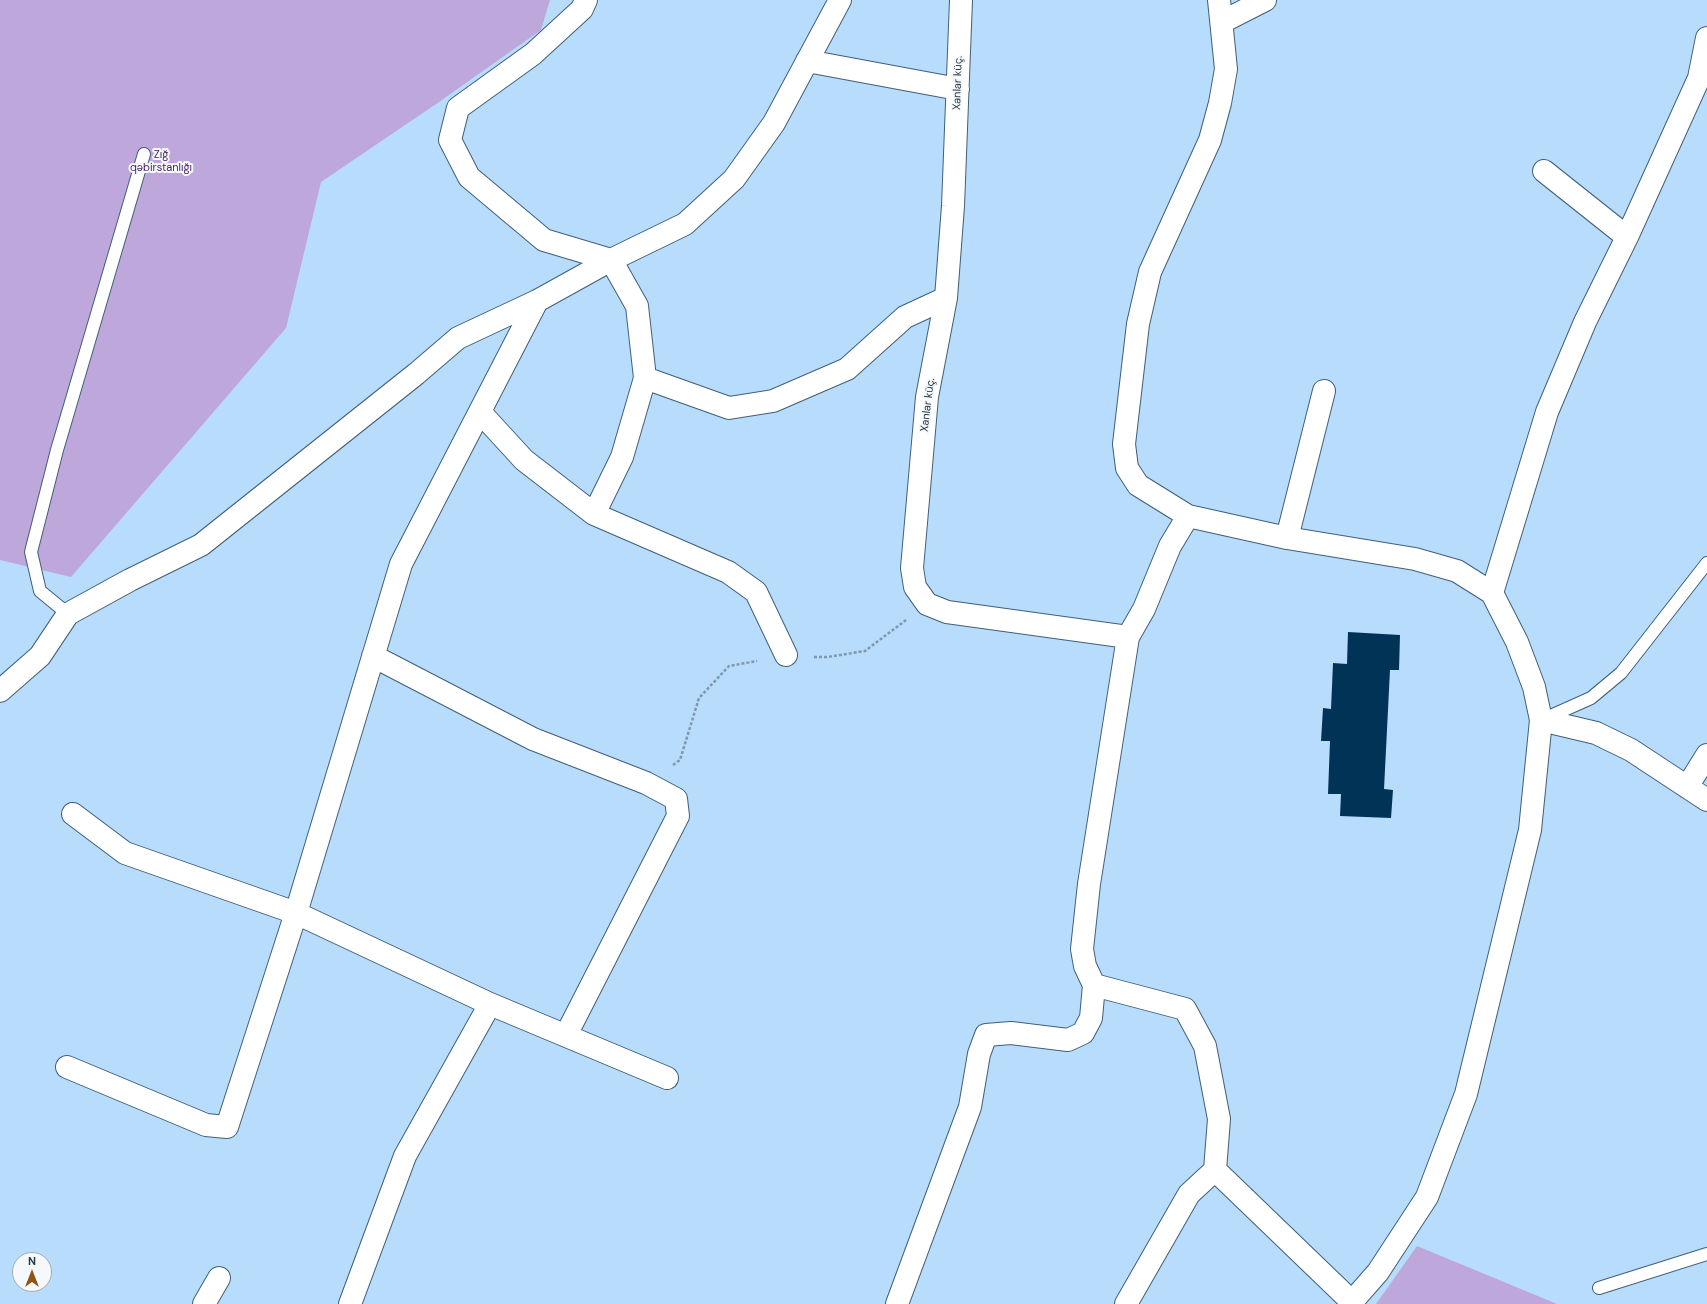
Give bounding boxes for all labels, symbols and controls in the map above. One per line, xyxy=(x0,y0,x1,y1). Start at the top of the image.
street label: Xanlar küç. xyxy=(950,56,966,110)
park label: Zığ qəbirstanlığı xyxy=(130,148,192,174)
street label: Xanlar küç. xyxy=(918,377,938,433)
north arrow xyxy=(12,1252,52,1292)
text: N xyxy=(28,1254,36,1268)

